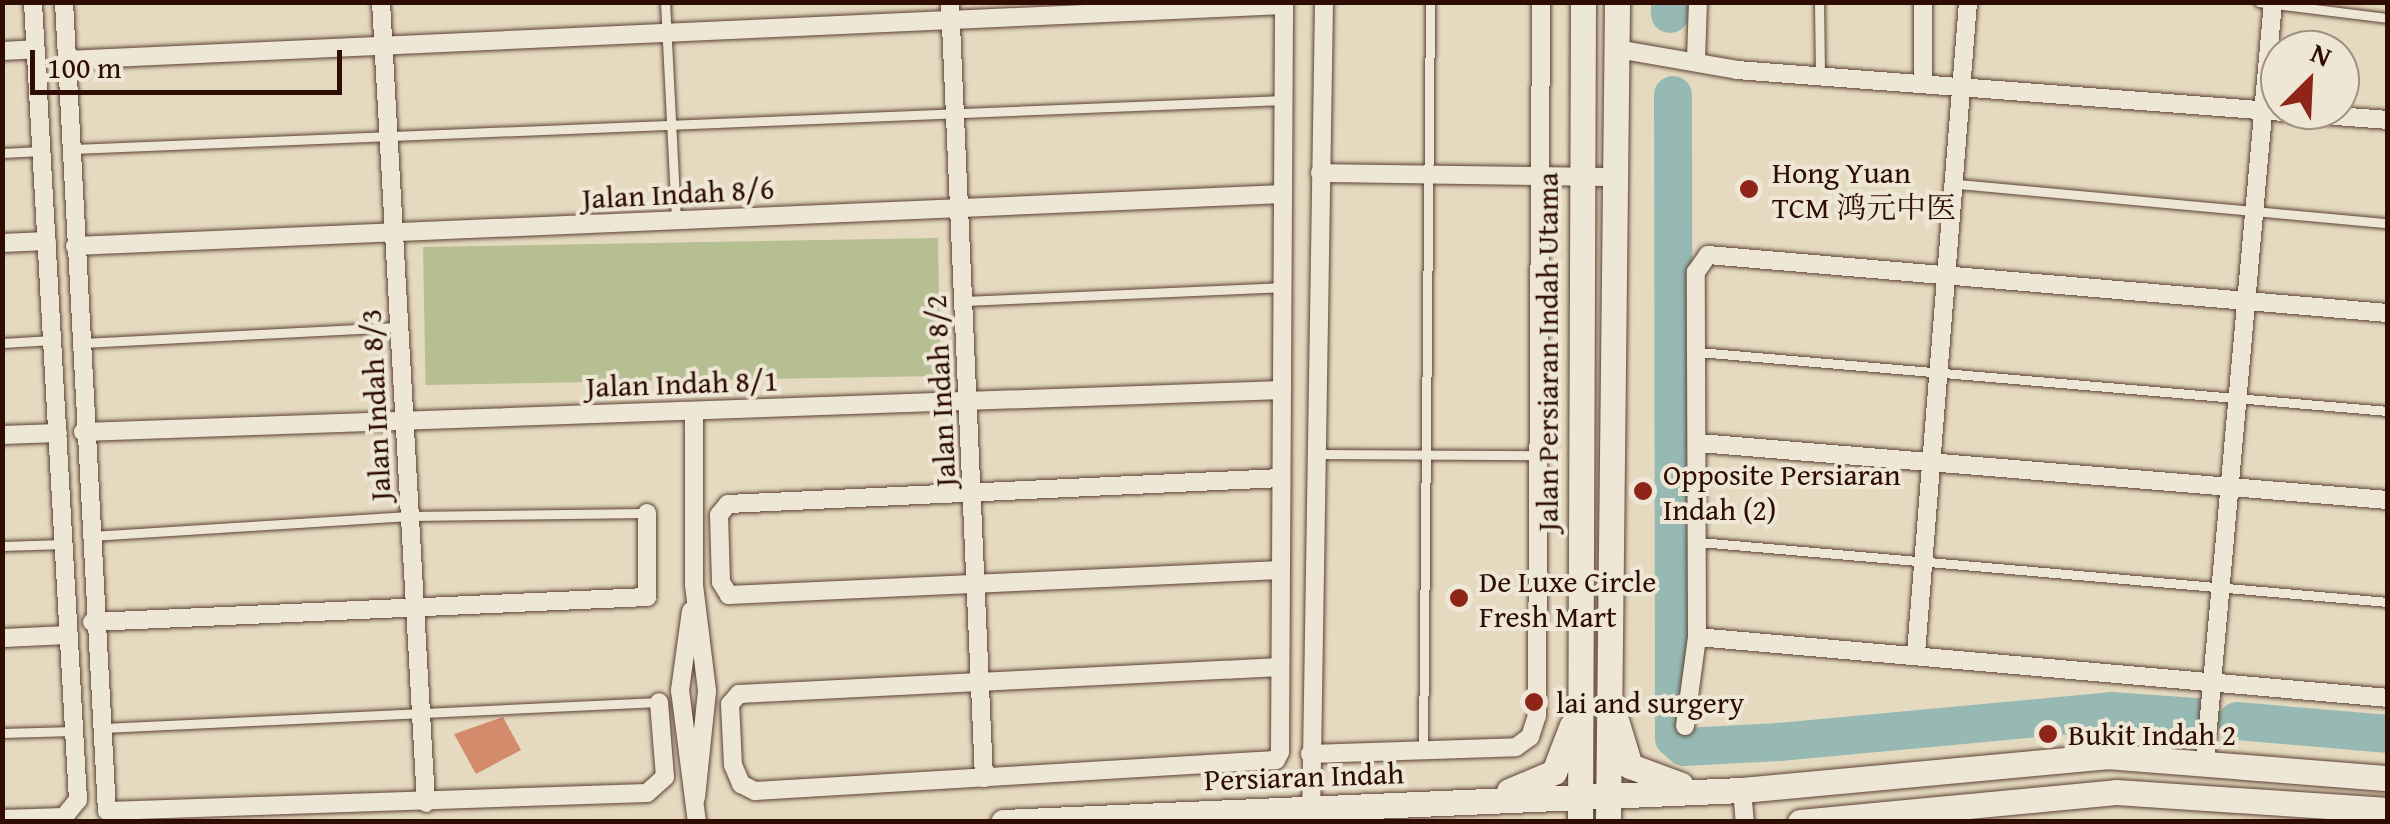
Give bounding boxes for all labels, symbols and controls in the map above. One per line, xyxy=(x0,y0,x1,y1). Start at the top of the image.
scale bar xyxy=(35,30,348,92)
north arrow xyxy=(2260,30,2360,130)
text: N xyxy=(2305,31,2338,76)
text: 100 m xyxy=(47,45,121,89)
place label: Hong Yuan TCM 鸿元中医 xyxy=(1772,154,1956,224)
street label: Jalan Indah 8/6 xyxy=(581,170,775,216)
street label: Jalan Persiaran Indah Utama xyxy=(1529,172,1565,532)
marker: Hong Yuan TCM 鸿元中医 xyxy=(1736,176,1762,202)
street label: Jalan Indah 8/2 xyxy=(917,294,963,488)
street label: Jalan Indah 8/3 xyxy=(352,308,398,502)
street label: Jalan Indah 8/1 xyxy=(585,362,779,404)
place label: Opposite Persiaran Indah (2) xyxy=(1663,456,1901,526)
marker: Opposite Persiaran Indah (2) xyxy=(1632,480,1654,502)
place label: De Luxe Circle Fresh Mart xyxy=(1479,563,1656,634)
marker: De Luxe Circle Fresh Mart xyxy=(1448,587,1470,609)
place label: lai and surgery xyxy=(1556,684,1744,720)
marker: lai and surgery xyxy=(1521,689,1547,715)
place label: Bukit Indah 2 xyxy=(2068,716,2236,752)
marker: Bukit Indah 2 xyxy=(2037,723,2059,745)
street label: Persiaran Indah xyxy=(1203,755,1405,797)

